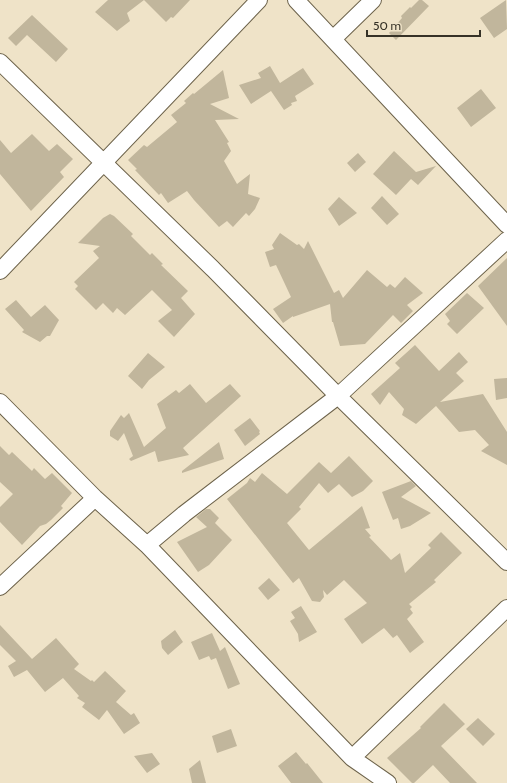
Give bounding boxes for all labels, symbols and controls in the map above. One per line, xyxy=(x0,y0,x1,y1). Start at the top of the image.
scale bar xyxy=(367,12,480,38)
text: 50 m xyxy=(373,18,401,33)

